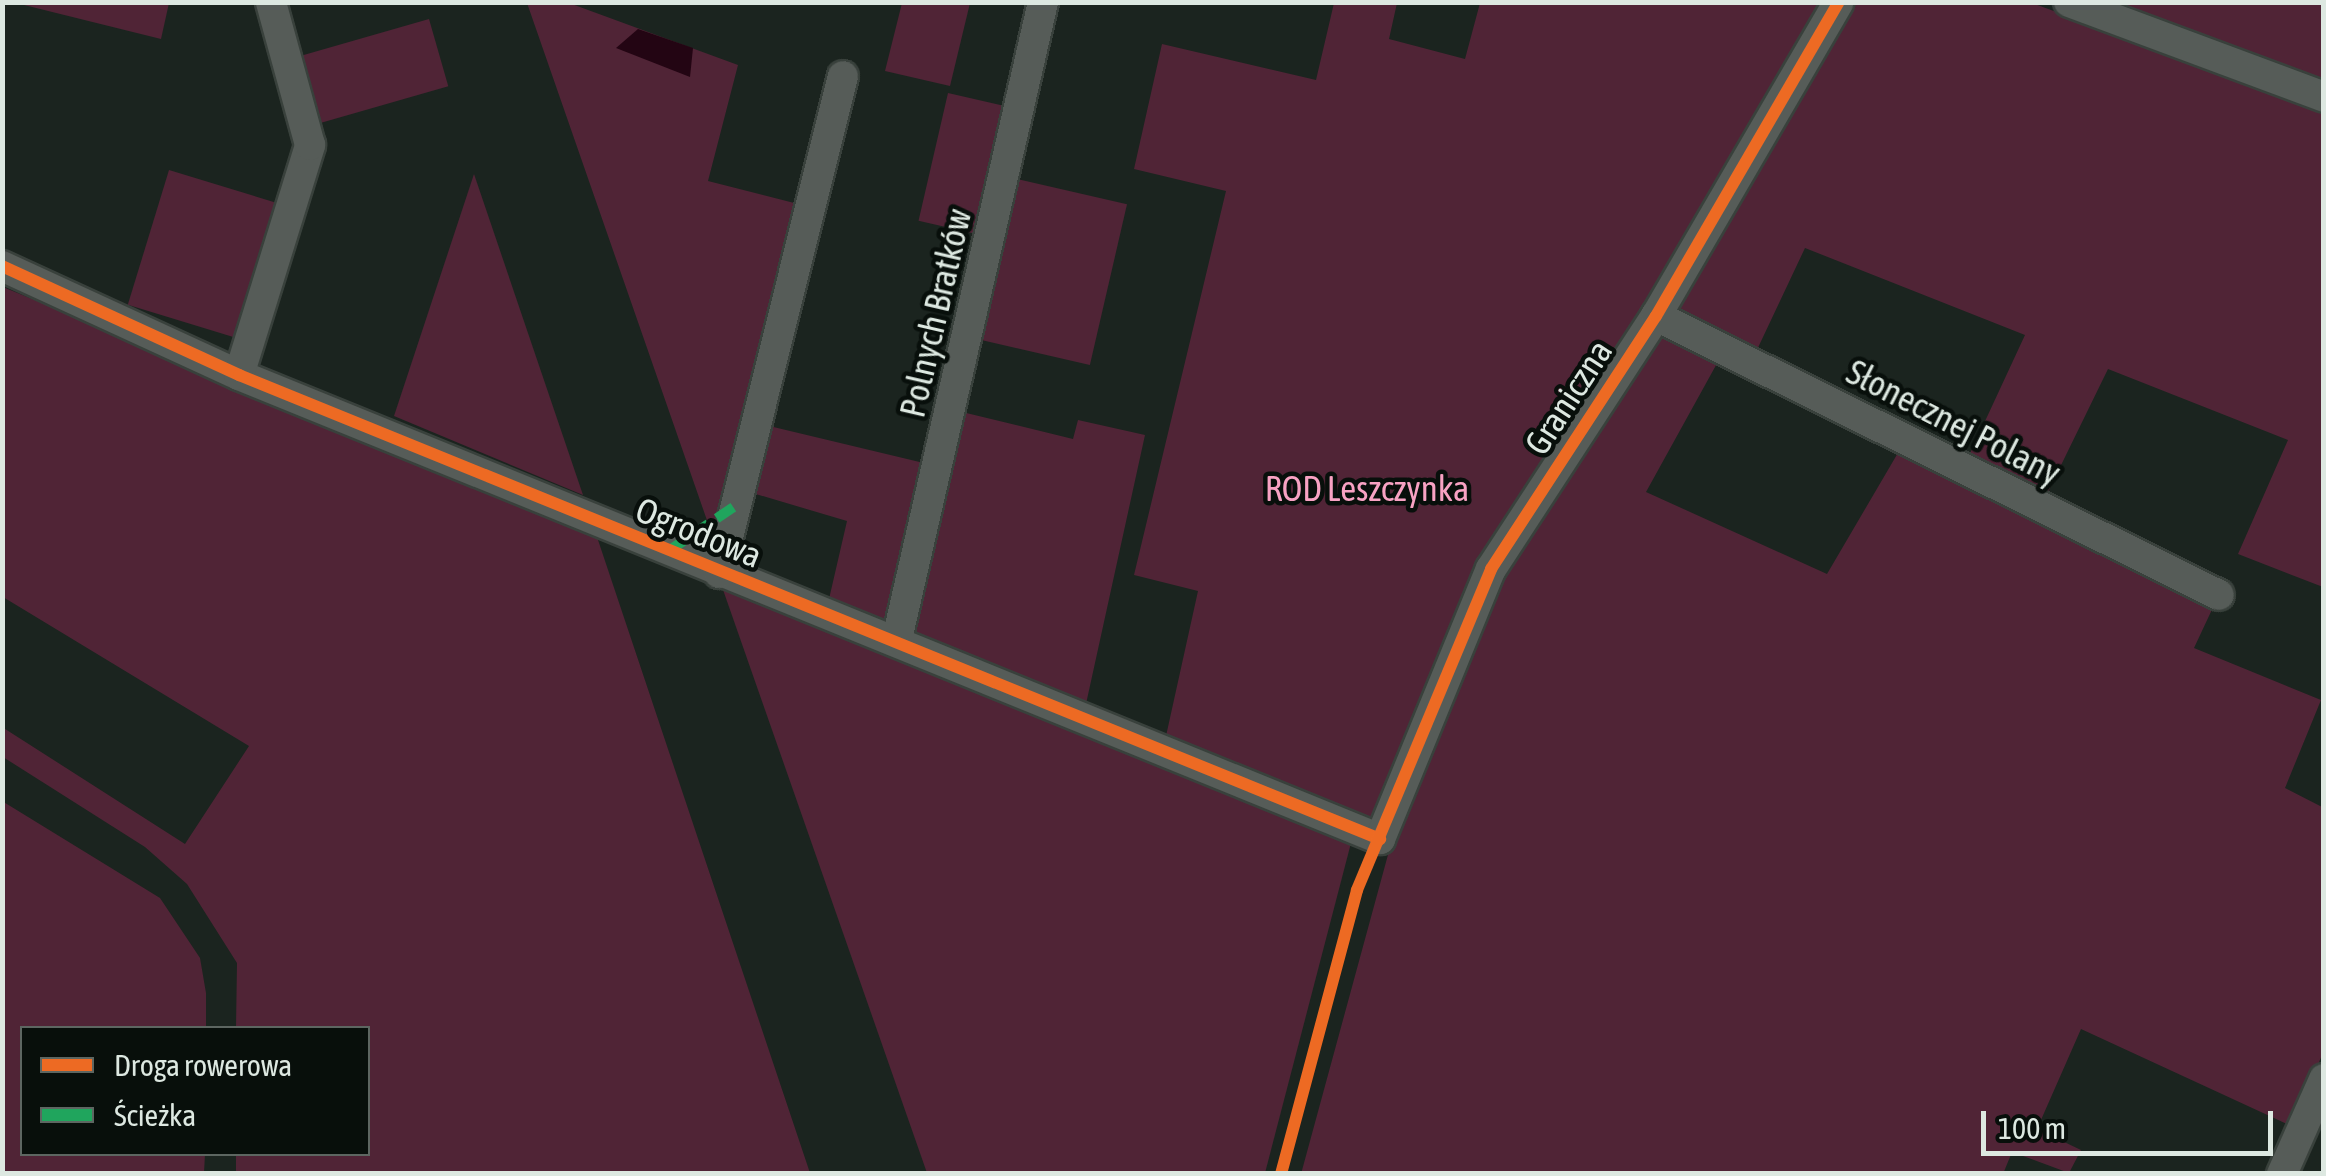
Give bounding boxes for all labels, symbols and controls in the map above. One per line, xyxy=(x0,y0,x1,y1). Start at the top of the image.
street label: Polnych Bratków xyxy=(891,205,979,421)
street label: Graniczna xyxy=(1515,332,1621,462)
street label: Słonecznej Polany xyxy=(1840,350,2068,494)
park label: ROD Leszczynka xyxy=(1265,467,1469,509)
street label: Ogrodowa xyxy=(630,488,768,576)
legend xyxy=(20,1026,370,1156)
text: Droga rowerowa xyxy=(114,1048,292,1082)
scale bar xyxy=(1986,1091,2278,1153)
text: Ścieżka xyxy=(114,1098,196,1132)
text: 100 m xyxy=(1998,1111,2066,1145)

